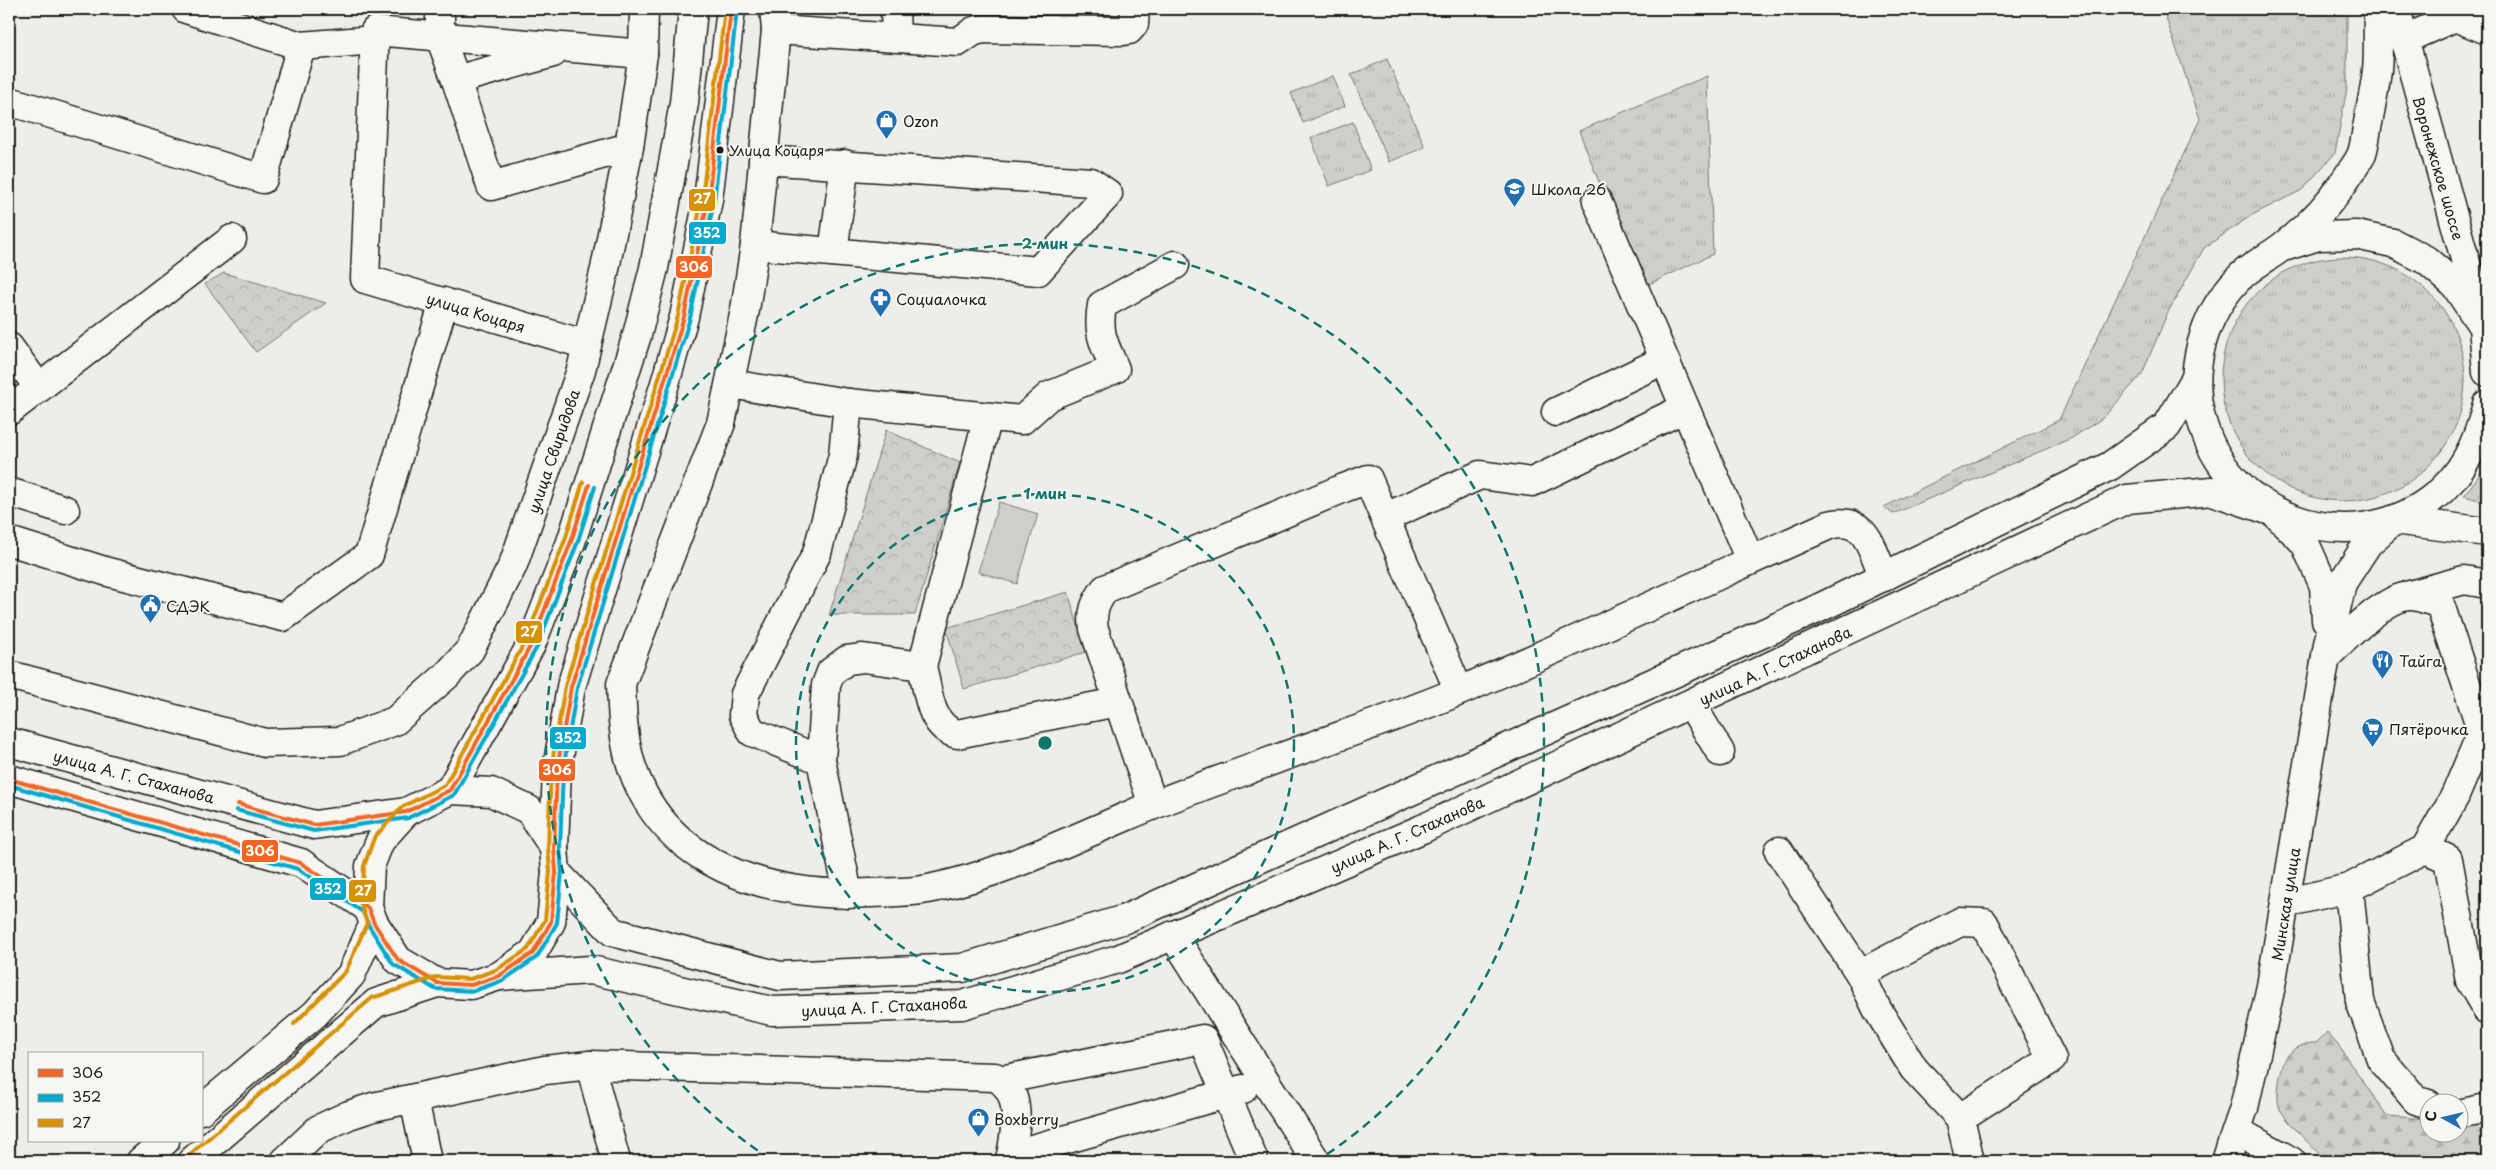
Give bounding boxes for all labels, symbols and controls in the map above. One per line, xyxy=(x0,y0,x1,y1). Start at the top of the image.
street label: Воронежское шоссе xyxy=(2408,94,2471,242)
shop icon: Ozon xyxy=(875,108,899,139)
place label: Ozon xyxy=(903,109,939,132)
place label: Улица Коцаря xyxy=(729,140,824,161)
marker: Улица Коцаря xyxy=(715,145,725,155)
school or university icon: Школа 26 xyxy=(1503,176,1527,207)
place label: Школа 26 xyxy=(1531,177,1606,200)
line badge: 27 xyxy=(688,188,716,212)
text: 27 xyxy=(693,188,712,209)
line badge: 352 xyxy=(688,221,727,245)
text: 352 xyxy=(693,222,721,243)
text: 2 мин xyxy=(1022,231,1069,254)
line badge: 306 xyxy=(675,255,713,279)
text: 306 xyxy=(679,256,709,277)
street label: улица Коцаря xyxy=(424,286,528,338)
pharmacy icon: Социалочка xyxy=(868,286,892,317)
place label: Социалочка xyxy=(896,287,987,310)
street label: улица Свиридова xyxy=(521,385,585,516)
text: 1 мин xyxy=(1023,481,1067,504)
public building icon: СДЭК xyxy=(138,593,162,624)
place label: СДЭК xyxy=(166,594,210,617)
street label: улица А. Г. Стаханова xyxy=(1695,619,1856,710)
line badge: 27 xyxy=(515,620,543,644)
text: 27 xyxy=(520,621,539,642)
restaurant icon: Тайга xyxy=(2371,648,2395,679)
place label: Тайга xyxy=(2399,649,2442,672)
supermarket icon: Пятёрочка xyxy=(2361,716,2385,747)
place label: Пятёрочка xyxy=(2389,717,2469,740)
line badge: 352 xyxy=(549,726,587,750)
text: 352 xyxy=(554,727,582,748)
centre of rings xyxy=(1036,734,1054,752)
street label: улица А. Г. Стаханова xyxy=(51,743,218,809)
line badge: 306 xyxy=(538,758,576,782)
text: 306 xyxy=(542,759,572,780)
street label: улица А. Г. Стаханова xyxy=(1327,789,1488,878)
line badge: 306 xyxy=(241,839,279,863)
text: 306 xyxy=(245,840,275,861)
street label: Минская улица xyxy=(2265,845,2305,962)
line badge: 352 xyxy=(309,877,347,901)
text: 352 xyxy=(314,878,342,899)
line badge: 27 xyxy=(348,879,377,903)
text: 27 xyxy=(354,880,373,901)
street label: улица А. Г. Стаханова xyxy=(801,990,968,1022)
legend xyxy=(28,1052,202,1142)
text: 306 xyxy=(72,1060,103,1083)
text: 352 xyxy=(72,1084,101,1107)
north arrow xyxy=(2418,1092,2468,1142)
shop icon: Boxberry xyxy=(966,1106,990,1137)
place label: Boxberry xyxy=(994,1107,1059,1130)
text: С xyxy=(2420,1109,2442,1123)
text: 27 xyxy=(72,1110,91,1133)

